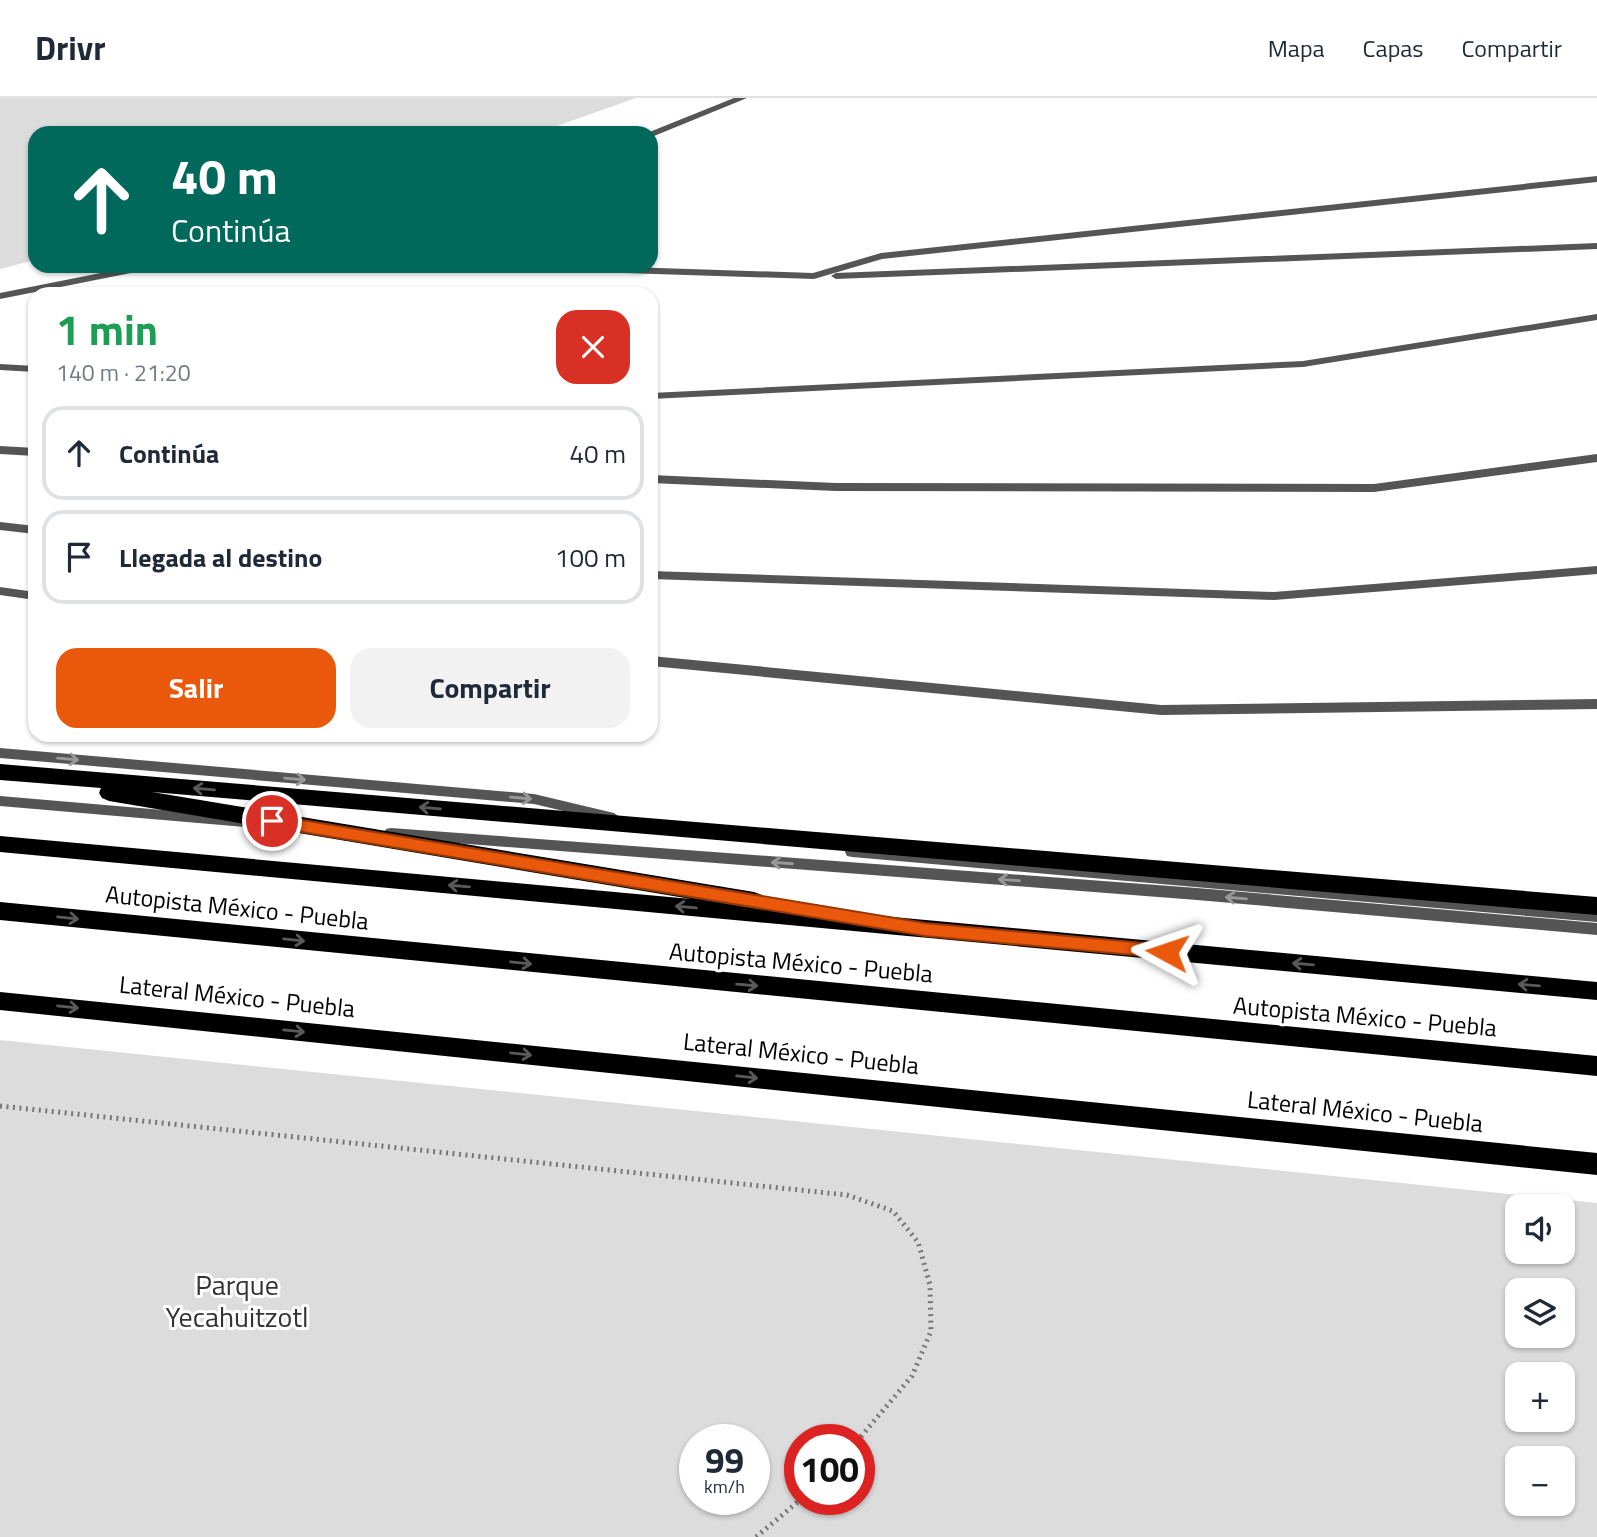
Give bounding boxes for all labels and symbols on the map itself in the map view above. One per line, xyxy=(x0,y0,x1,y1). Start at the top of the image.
one-way arrow xyxy=(56,753,79,766)
one-way arrow xyxy=(283,773,305,786)
one-way arrow xyxy=(193,782,215,795)
pin xyxy=(242,791,302,851)
one-way arrow xyxy=(510,792,532,805)
one-way arrow xyxy=(420,801,442,814)
one-way arrow xyxy=(772,856,794,869)
one-way arrow xyxy=(998,873,1021,886)
street label: Autopista México - Puebla xyxy=(104,875,370,939)
one-way arrow xyxy=(448,879,471,892)
one-way arrow xyxy=(1225,891,1248,904)
one-way arrow xyxy=(675,900,697,913)
one-way arrow xyxy=(56,912,79,925)
position arrow xyxy=(1130,915,1204,989)
street label: Autopista México - Puebla xyxy=(668,933,934,991)
one-way arrow xyxy=(283,934,305,947)
one-way arrow xyxy=(509,957,532,970)
one-way arrow xyxy=(1292,957,1314,970)
street label: Lateral México - Puebla xyxy=(117,966,357,1026)
one-way arrow xyxy=(1518,978,1541,991)
one-way arrow xyxy=(735,979,758,992)
street label: Autopista México - Puebla xyxy=(1232,987,1498,1045)
one-way arrow xyxy=(56,1001,79,1014)
street label: Lateral México - Puebla xyxy=(681,1023,921,1083)
one-way arrow xyxy=(282,1024,305,1037)
one-way arrow xyxy=(509,1047,531,1060)
one-way arrow xyxy=(735,1071,758,1084)
street label: Lateral México - Puebla xyxy=(1245,1081,1485,1141)
park label: Parque Yecahuitzotl xyxy=(166,1263,308,1338)
speed limit sign: 100 xyxy=(784,1424,875,1515)

